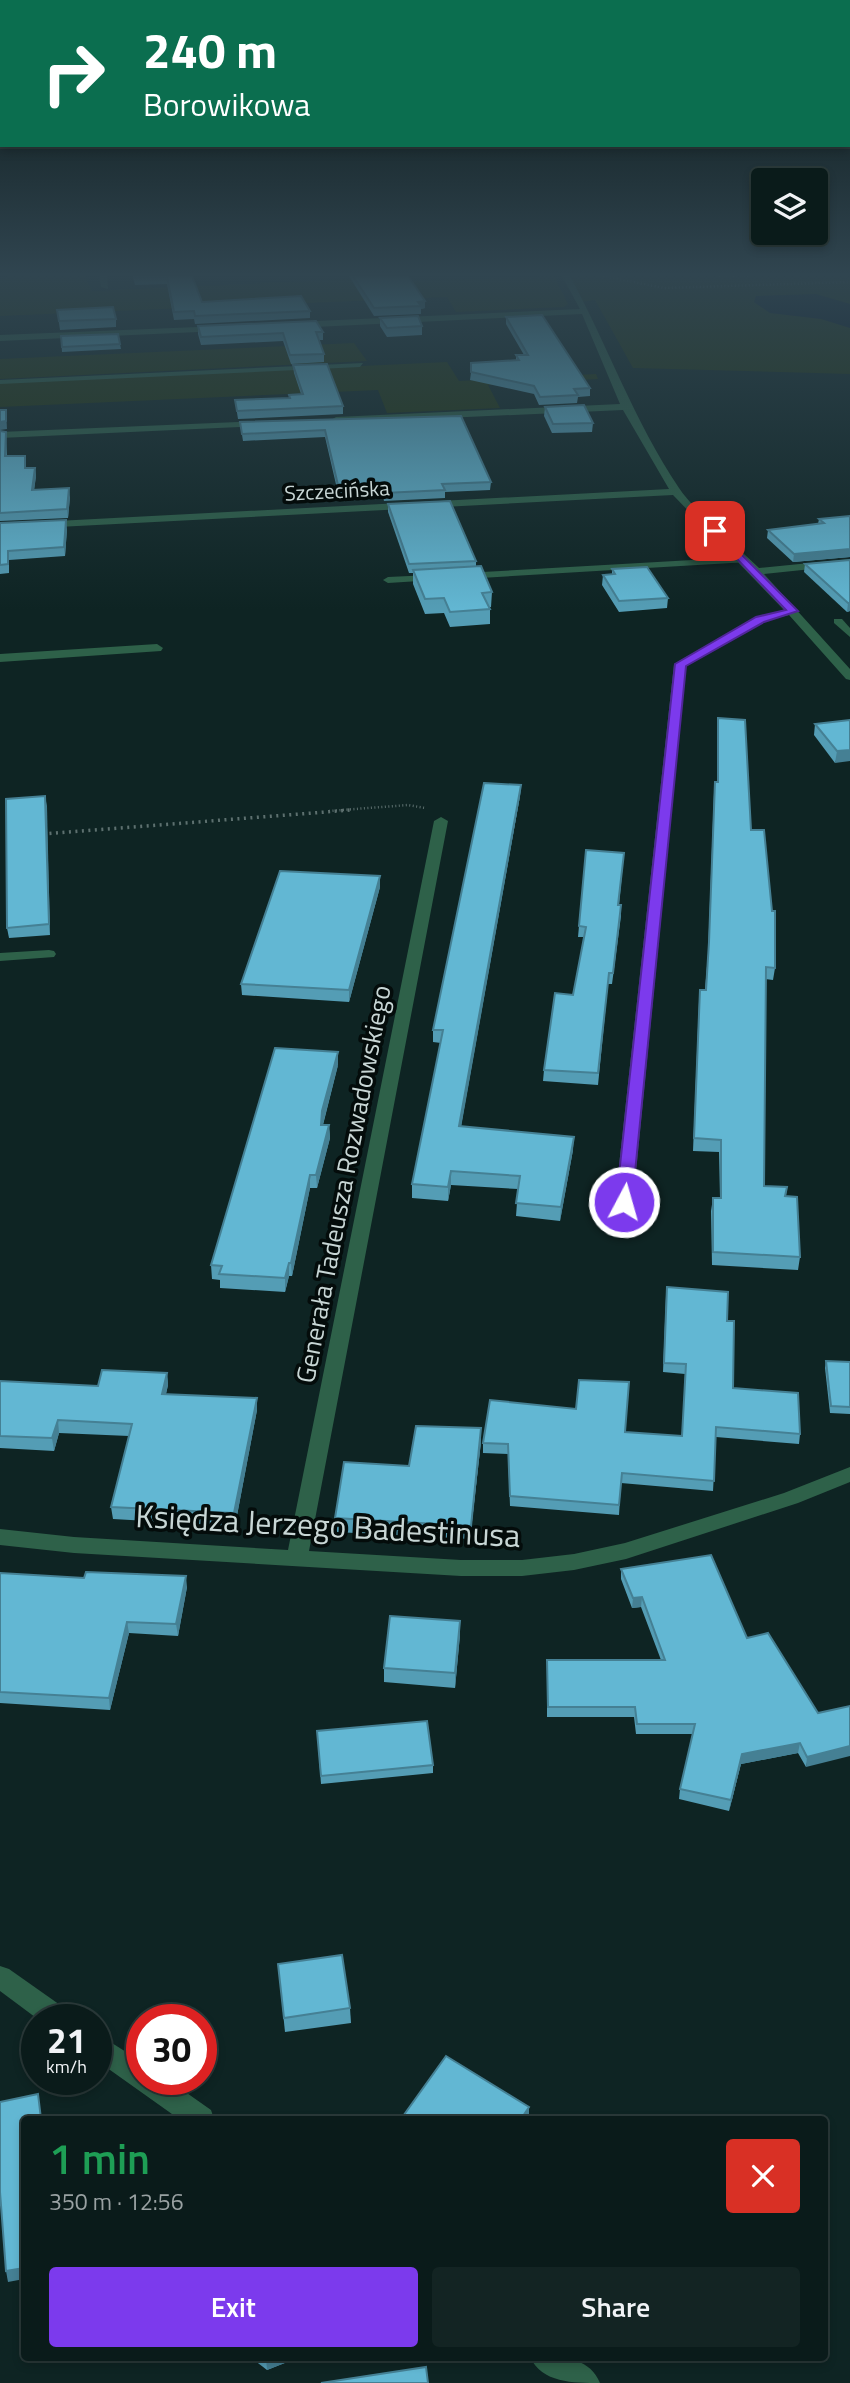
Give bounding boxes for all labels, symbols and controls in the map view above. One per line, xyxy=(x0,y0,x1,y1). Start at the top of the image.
text: 240 m xyxy=(143,12,277,87)
icon: right xyxy=(28,28,119,119)
text: Borowikowa xyxy=(143,80,310,128)
map controls xyxy=(751,168,828,245)
button: layers xyxy=(751,168,828,245)
street label: Szczecińska xyxy=(284,471,391,509)
pin xyxy=(685,501,745,561)
icon: arrive xyxy=(696,512,734,550)
street label: Generała Tadeusza Rozwadowskiego xyxy=(285,982,401,1386)
position arrow xyxy=(587,1165,661,1239)
street label: Księdza Jerzego Badestinusa xyxy=(134,1491,522,1559)
speed limit sign: 30 xyxy=(126,2004,217,2095)
text: 21 xyxy=(47,2013,86,2067)
text: km/h xyxy=(46,2053,87,2080)
text: 1 min xyxy=(49,2126,150,2190)
button: close xyxy=(726,2139,800,2213)
text: 350 m · 12:56 xyxy=(49,2184,184,2219)
button: Exit xyxy=(49,2267,418,2347)
button: Share xyxy=(432,2267,800,2347)

